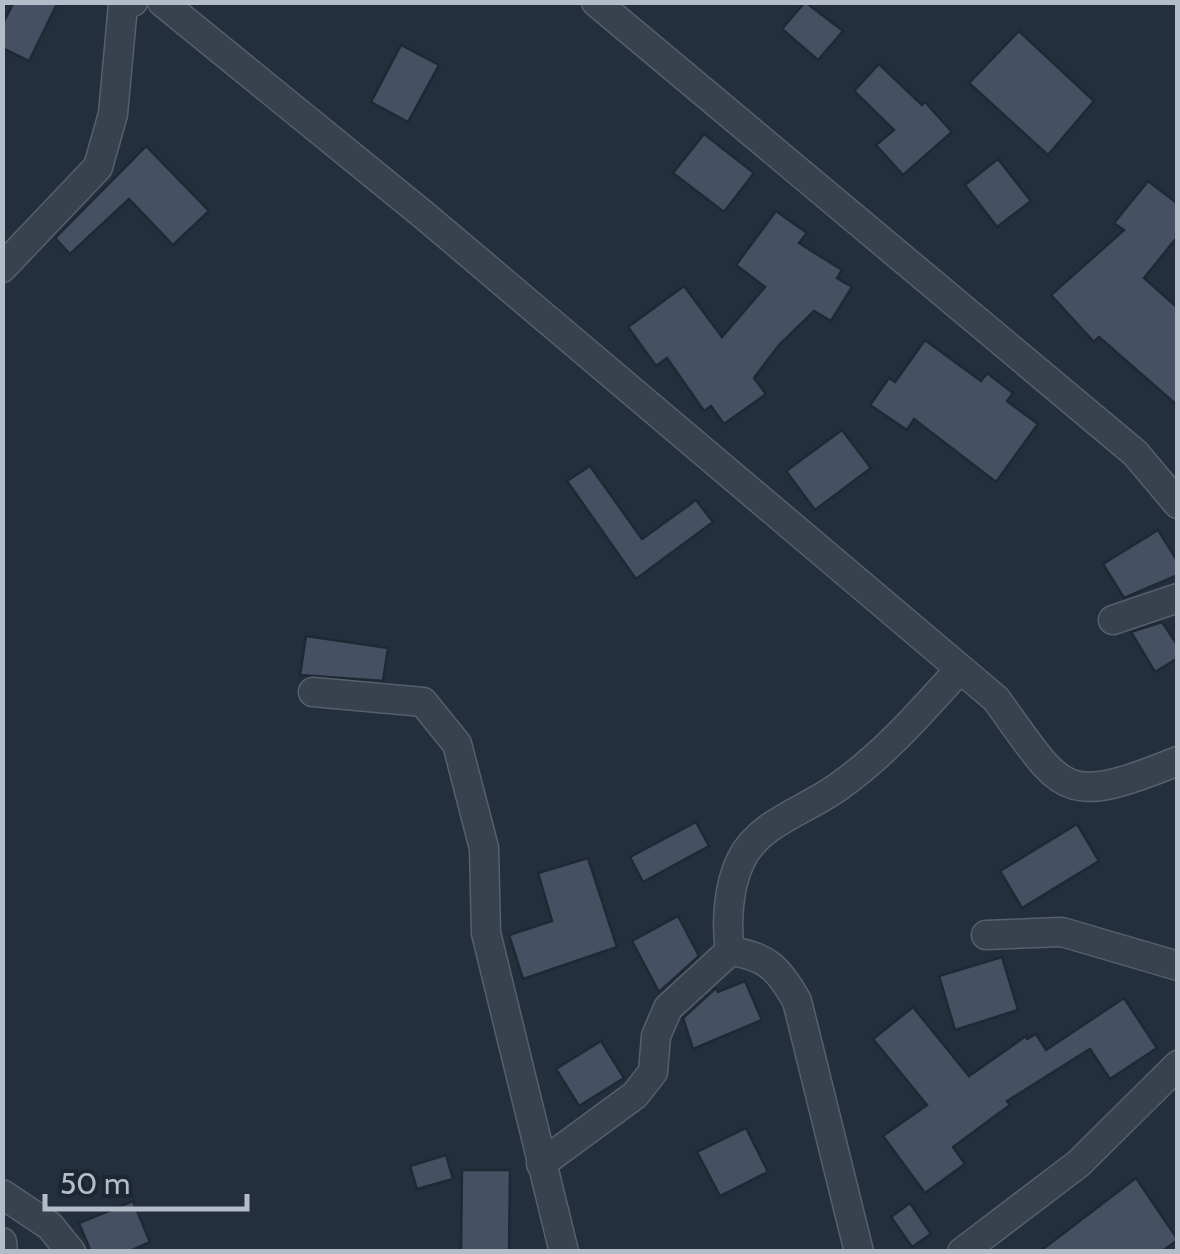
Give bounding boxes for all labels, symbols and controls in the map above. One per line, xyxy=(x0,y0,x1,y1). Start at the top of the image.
scale bar xyxy=(45,1149,248,1211)
text: 50 m xyxy=(60,1165,130,1202)

